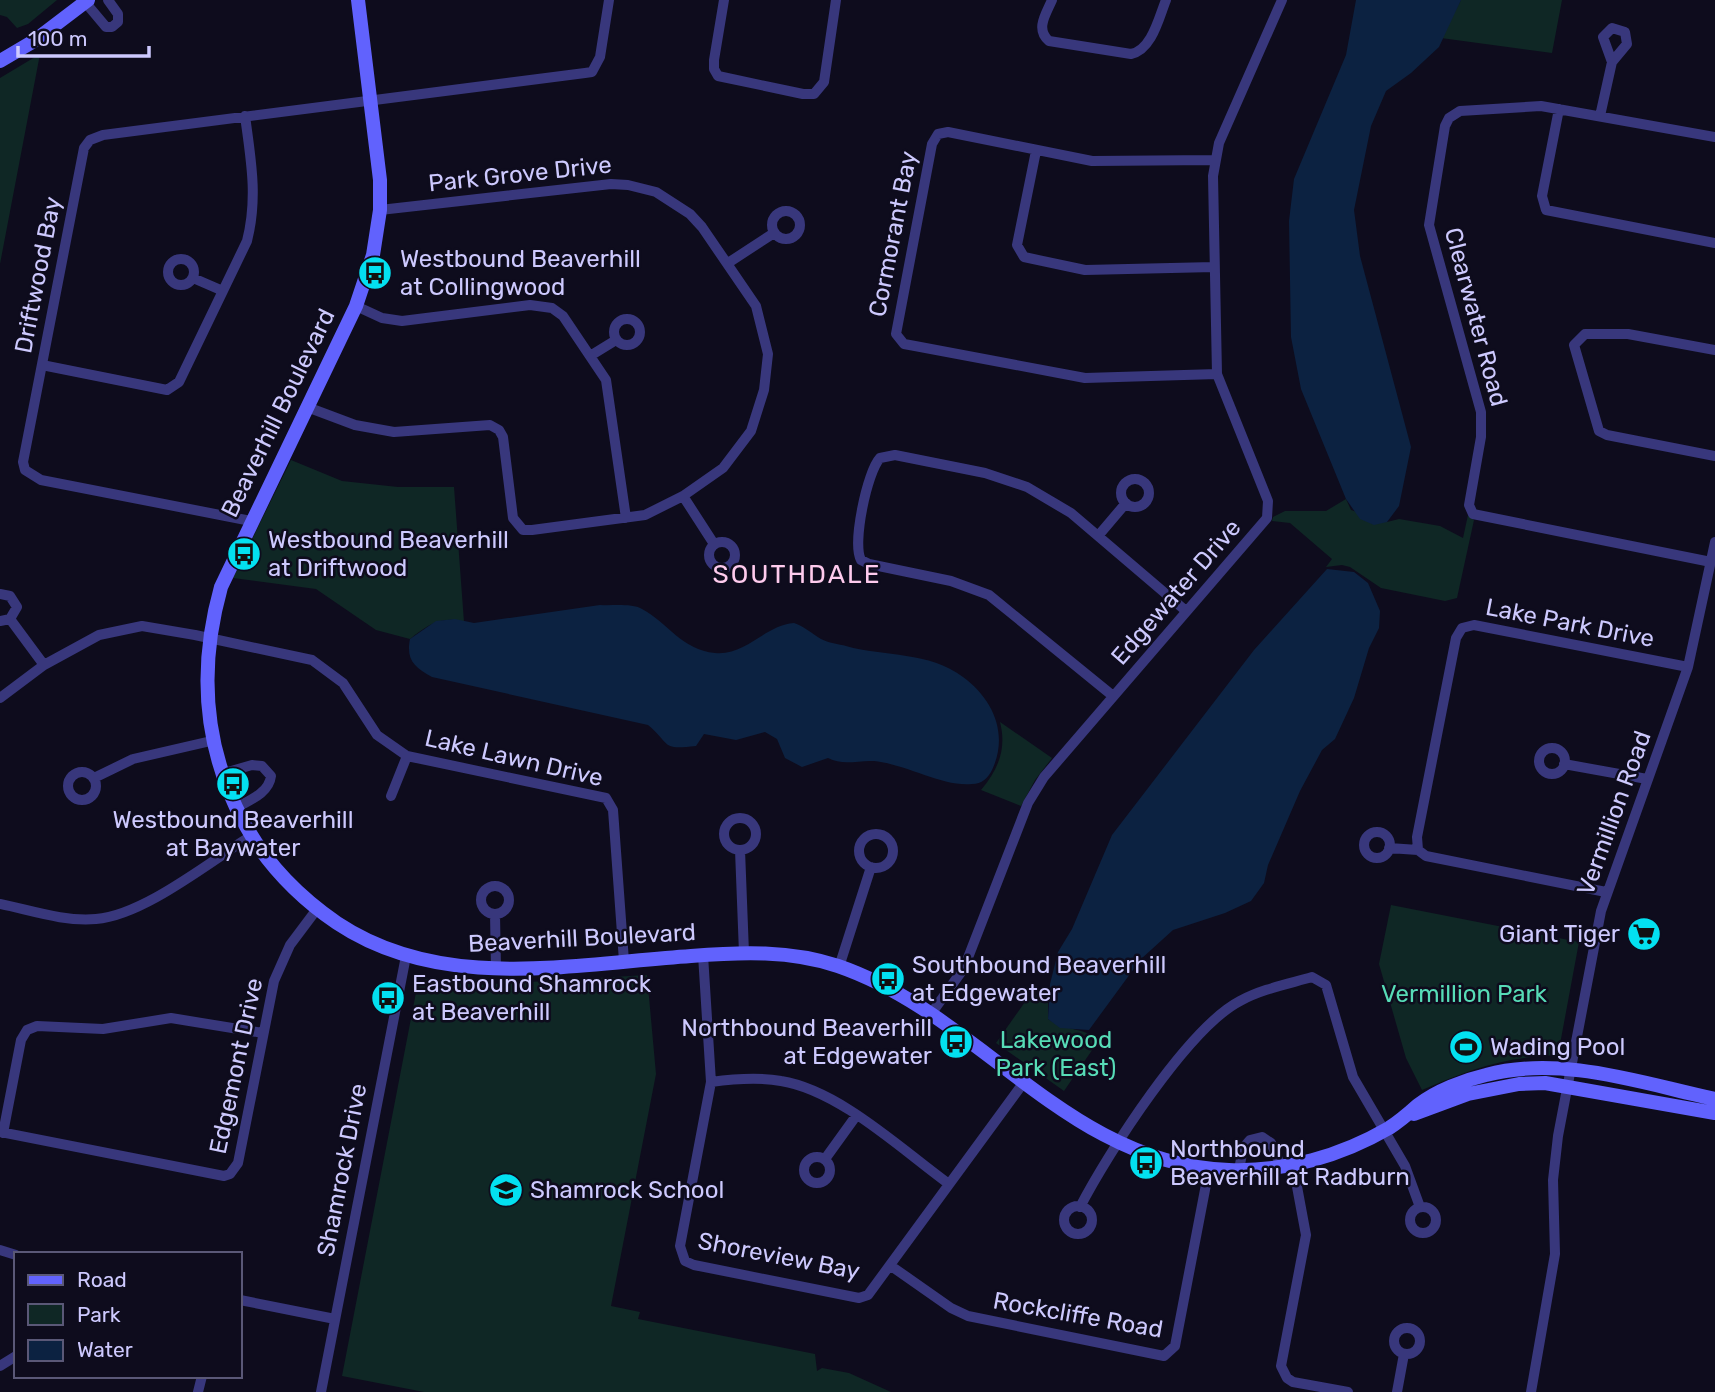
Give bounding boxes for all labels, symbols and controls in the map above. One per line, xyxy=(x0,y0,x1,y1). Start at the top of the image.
scale bar xyxy=(18,14,149,58)
text: 100 m xyxy=(28,26,87,51)
street label: Cormorant Bay xyxy=(863,149,923,319)
street label: Park Grove Drive xyxy=(427,150,613,198)
street label: Driftwood Bay xyxy=(9,194,67,356)
street label: Clearwater Road xyxy=(1439,225,1513,409)
place label: Westbound Beaverhill at Collingwood xyxy=(400,245,641,301)
bus stop icon: Westbound Beaverhill at Collingwood xyxy=(356,254,394,292)
street label: Beaverhill Boulevard xyxy=(215,304,341,522)
street label: Edgewater Drive xyxy=(1105,514,1247,670)
place label: Westbound Beaverhill at Driftwood xyxy=(268,526,509,582)
bus stop icon: Westbound Beaverhill at Driftwood xyxy=(225,535,263,573)
district label: SOUTHDALE xyxy=(712,559,882,590)
street label: Lake Park Drive xyxy=(1483,593,1657,653)
street label: Lake Lawn Drive xyxy=(422,724,606,792)
street label: Vermillion Road xyxy=(1571,727,1657,899)
bus stop icon: Westbound Beaverhill at Baywater xyxy=(214,765,252,803)
place label: Westbound Beaverhill at Baywater xyxy=(113,806,353,862)
supermarket icon: Giant Tiger xyxy=(1625,915,1663,953)
street label: Beaverhill Boulevard xyxy=(467,918,697,958)
place label: Giant Tiger xyxy=(1499,920,1620,948)
place label: Southbound Beaverhill at Edgewater xyxy=(912,951,1166,1007)
bus stop icon: Southbound Beaverhill at Edgewater xyxy=(869,960,907,998)
place label: Eastbound Shamrock at Beaverhill xyxy=(412,970,652,1026)
street label: Edgemont Drive xyxy=(204,976,268,1156)
bus stop icon: Eastbound Shamrock at Beaverhill xyxy=(369,979,407,1017)
park label: Vermillion Park xyxy=(1381,980,1548,1008)
place label: Northbound Beaverhill at Edgewater xyxy=(681,1014,932,1070)
bus stop icon: Northbound Beaverhill at Edgewater xyxy=(937,1023,975,1061)
park label: Lakewood Park (East) xyxy=(996,1026,1116,1082)
sports icon: Wading Pool xyxy=(1447,1028,1485,1066)
place label: Wading Pool xyxy=(1490,1033,1625,1061)
street label: Shamrock Drive xyxy=(311,1081,373,1259)
place label: Northbound Beaverhill at Radburn xyxy=(1170,1135,1410,1191)
bus stop icon: Northbound Beaverhill at Radburn xyxy=(1127,1144,1165,1182)
school or university icon: Shamrock School xyxy=(487,1171,525,1209)
place label: Shamrock School xyxy=(530,1176,724,1204)
street label: Shoreview Bay xyxy=(696,1227,862,1285)
legend xyxy=(14,1252,242,1378)
text: Road xyxy=(77,1267,127,1292)
street label: Rockcliffe Road xyxy=(991,1286,1165,1344)
text: Park xyxy=(77,1302,121,1327)
text: Water xyxy=(77,1337,133,1362)

